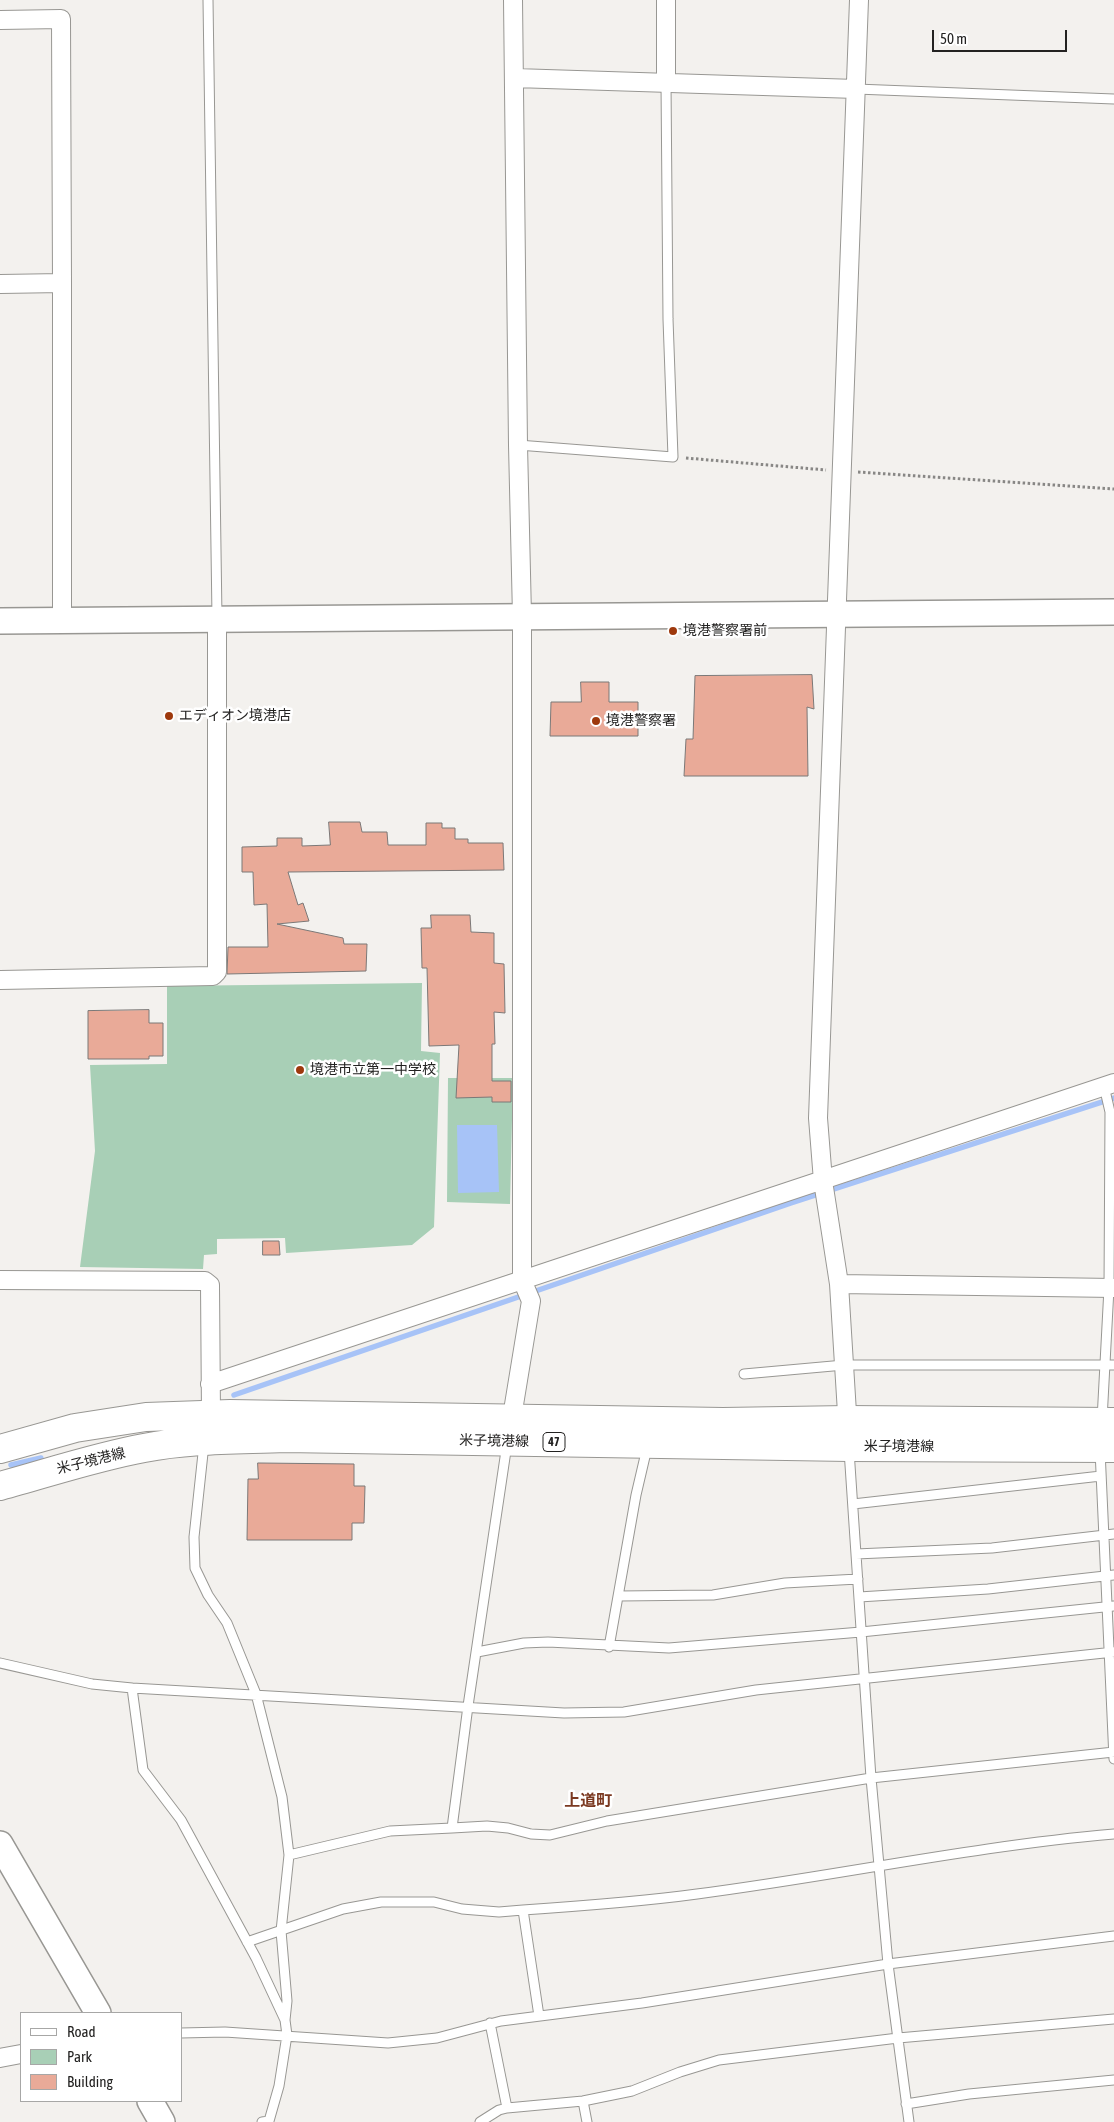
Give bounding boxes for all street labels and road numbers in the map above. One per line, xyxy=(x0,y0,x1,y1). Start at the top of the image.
street label: 米子境港線 xyxy=(459,1432,529,1450)
road number: 47 xyxy=(543,1432,565,1451)
street label: 米子境港線 xyxy=(864,1439,934,1455)
street label: 米子境港線 xyxy=(55,1444,127,1478)

